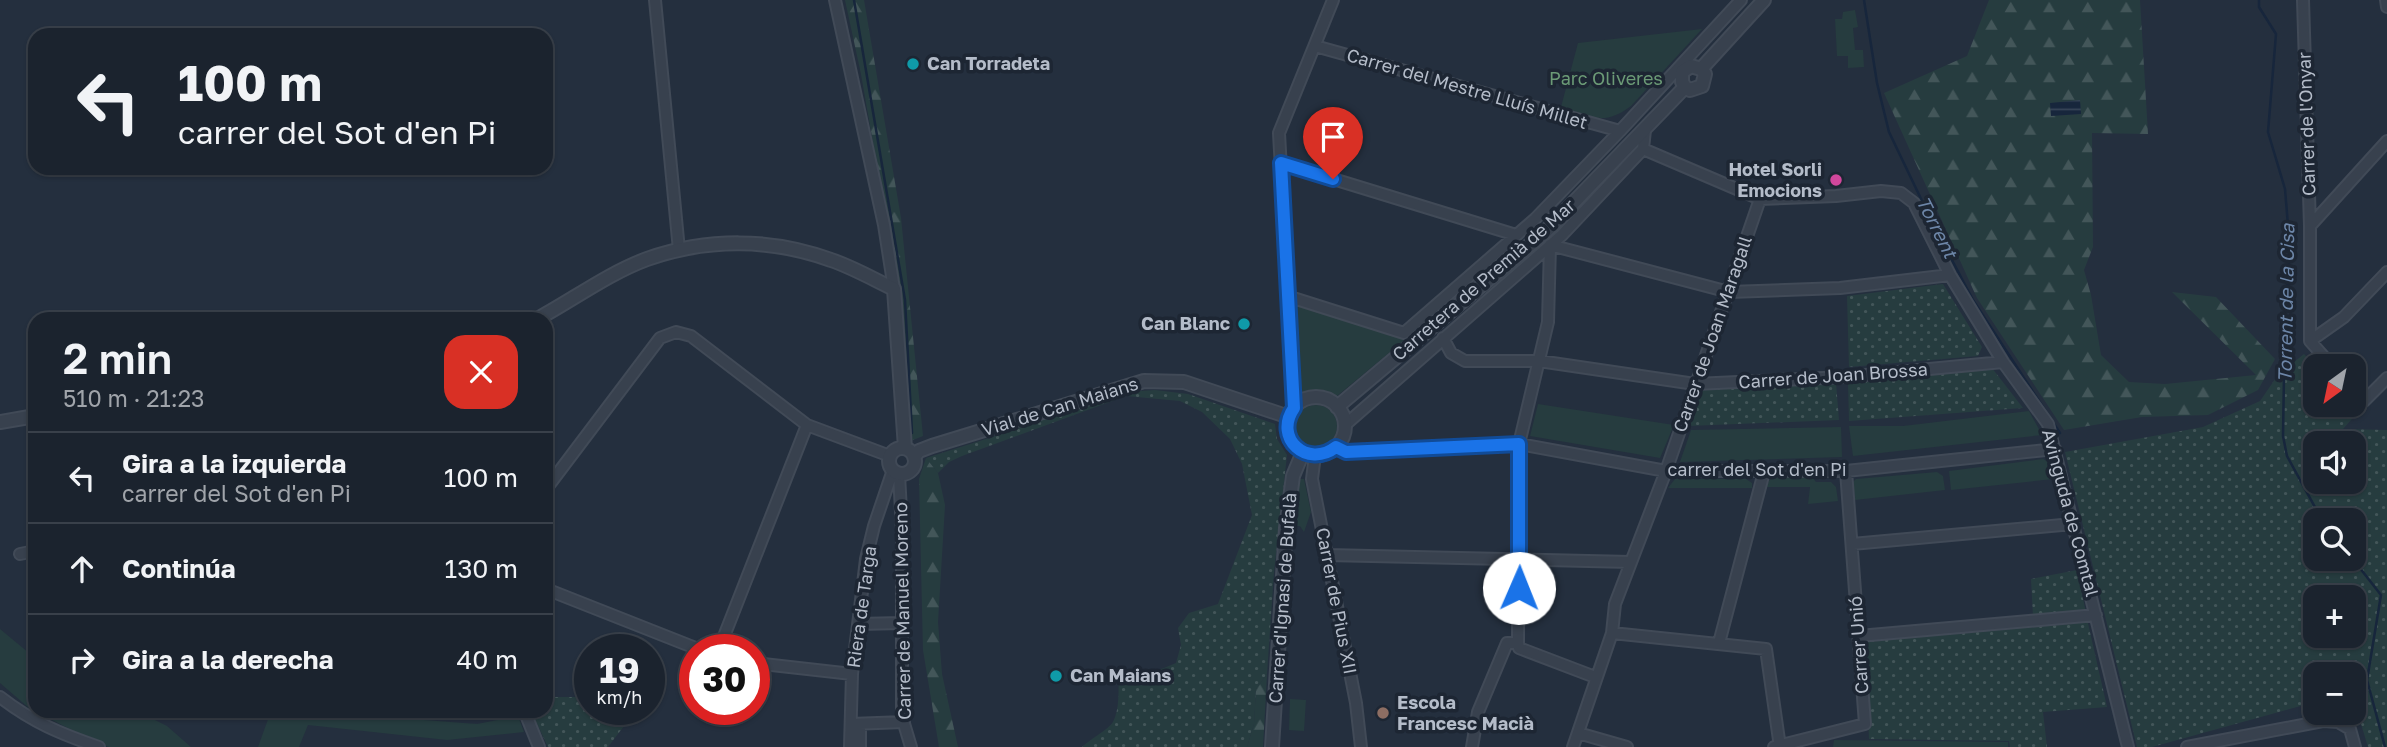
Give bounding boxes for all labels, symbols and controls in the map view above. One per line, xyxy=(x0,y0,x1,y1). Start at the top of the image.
street label: Carrer del Mestre Lluís Millet xyxy=(1344,43,1590,133)
place label: Can Torradeta xyxy=(927,52,1050,74)
street label: Carrer de l'Onyar xyxy=(2292,52,2320,196)
text: 100 m xyxy=(178,53,322,112)
icon: left xyxy=(63,56,154,147)
marker: Can Torradeta xyxy=(905,56,921,72)
park label: Parc Oliveres xyxy=(1549,67,1663,89)
pin xyxy=(1303,107,1363,179)
text: carrer del Sot d'en Pi xyxy=(178,113,496,151)
icon: arrive xyxy=(1314,118,1352,156)
place label: Hotel Sorli Emocions xyxy=(1728,158,1822,201)
marker: Hotel Sorli Emocions xyxy=(1828,172,1844,188)
water label: Torrent xyxy=(1912,192,1964,264)
street label: Carretera de Premià de Mar xyxy=(1387,194,1579,365)
water label: Torrent de la Cisa xyxy=(2273,222,2298,383)
street label: Carrer de Joan Maragall xyxy=(1668,232,1756,435)
place label: Can Blanc xyxy=(1141,312,1230,334)
marker: Can Blanc xyxy=(1236,316,1252,332)
text: 2 min xyxy=(63,333,172,383)
button: close xyxy=(444,335,518,409)
north arrow xyxy=(2303,354,2366,416)
map controls xyxy=(2303,354,2366,725)
street label: Carrer de Joan Brossa xyxy=(1738,357,1928,393)
street label: Vial de Can Maians xyxy=(979,372,1141,440)
text: 510 m · 21:23 xyxy=(63,384,204,412)
street label: Avinguda de Comtal xyxy=(2038,427,2104,599)
button: sound xyxy=(2303,431,2366,494)
text: Gira a la izquierda xyxy=(122,448,346,479)
street label: carrer del Sot d'en Pi xyxy=(1667,458,1847,480)
icon: left xyxy=(63,459,101,497)
text: 100 m xyxy=(444,462,518,493)
text: carrer del Sot d'en Pi xyxy=(122,479,351,507)
street label: Carrer d'Ignasi de Bufalà xyxy=(1264,492,1300,704)
street label: Carrer de Manuel Moreno xyxy=(889,502,915,720)
button: search xyxy=(2303,508,2366,571)
street label: Carrer de Pius XII xyxy=(1312,526,1362,676)
street label: Riera de Targa xyxy=(842,545,880,669)
icon: ahead xyxy=(63,550,101,588)
position arrow xyxy=(1482,551,1556,625)
text: Continúa xyxy=(122,553,236,584)
text: 130 m xyxy=(445,553,518,584)
button: + xyxy=(2303,585,2366,648)
street label: Carrer Unió xyxy=(1844,595,1872,695)
speed limit sign: 30 xyxy=(679,634,770,725)
icon: right xyxy=(63,641,101,679)
text: Gira a la derecha xyxy=(122,644,334,675)
text: 40 m xyxy=(457,644,518,675)
text: 19 xyxy=(599,649,640,691)
button: − xyxy=(2303,662,2366,725)
place label: Can Maians xyxy=(1070,664,1171,686)
marker: Can Maians xyxy=(1048,668,1064,684)
text: km/h xyxy=(597,686,642,708)
place label: Escola Francesc Macià xyxy=(1397,691,1534,734)
marker: Escola Francesc Macià xyxy=(1375,705,1391,721)

